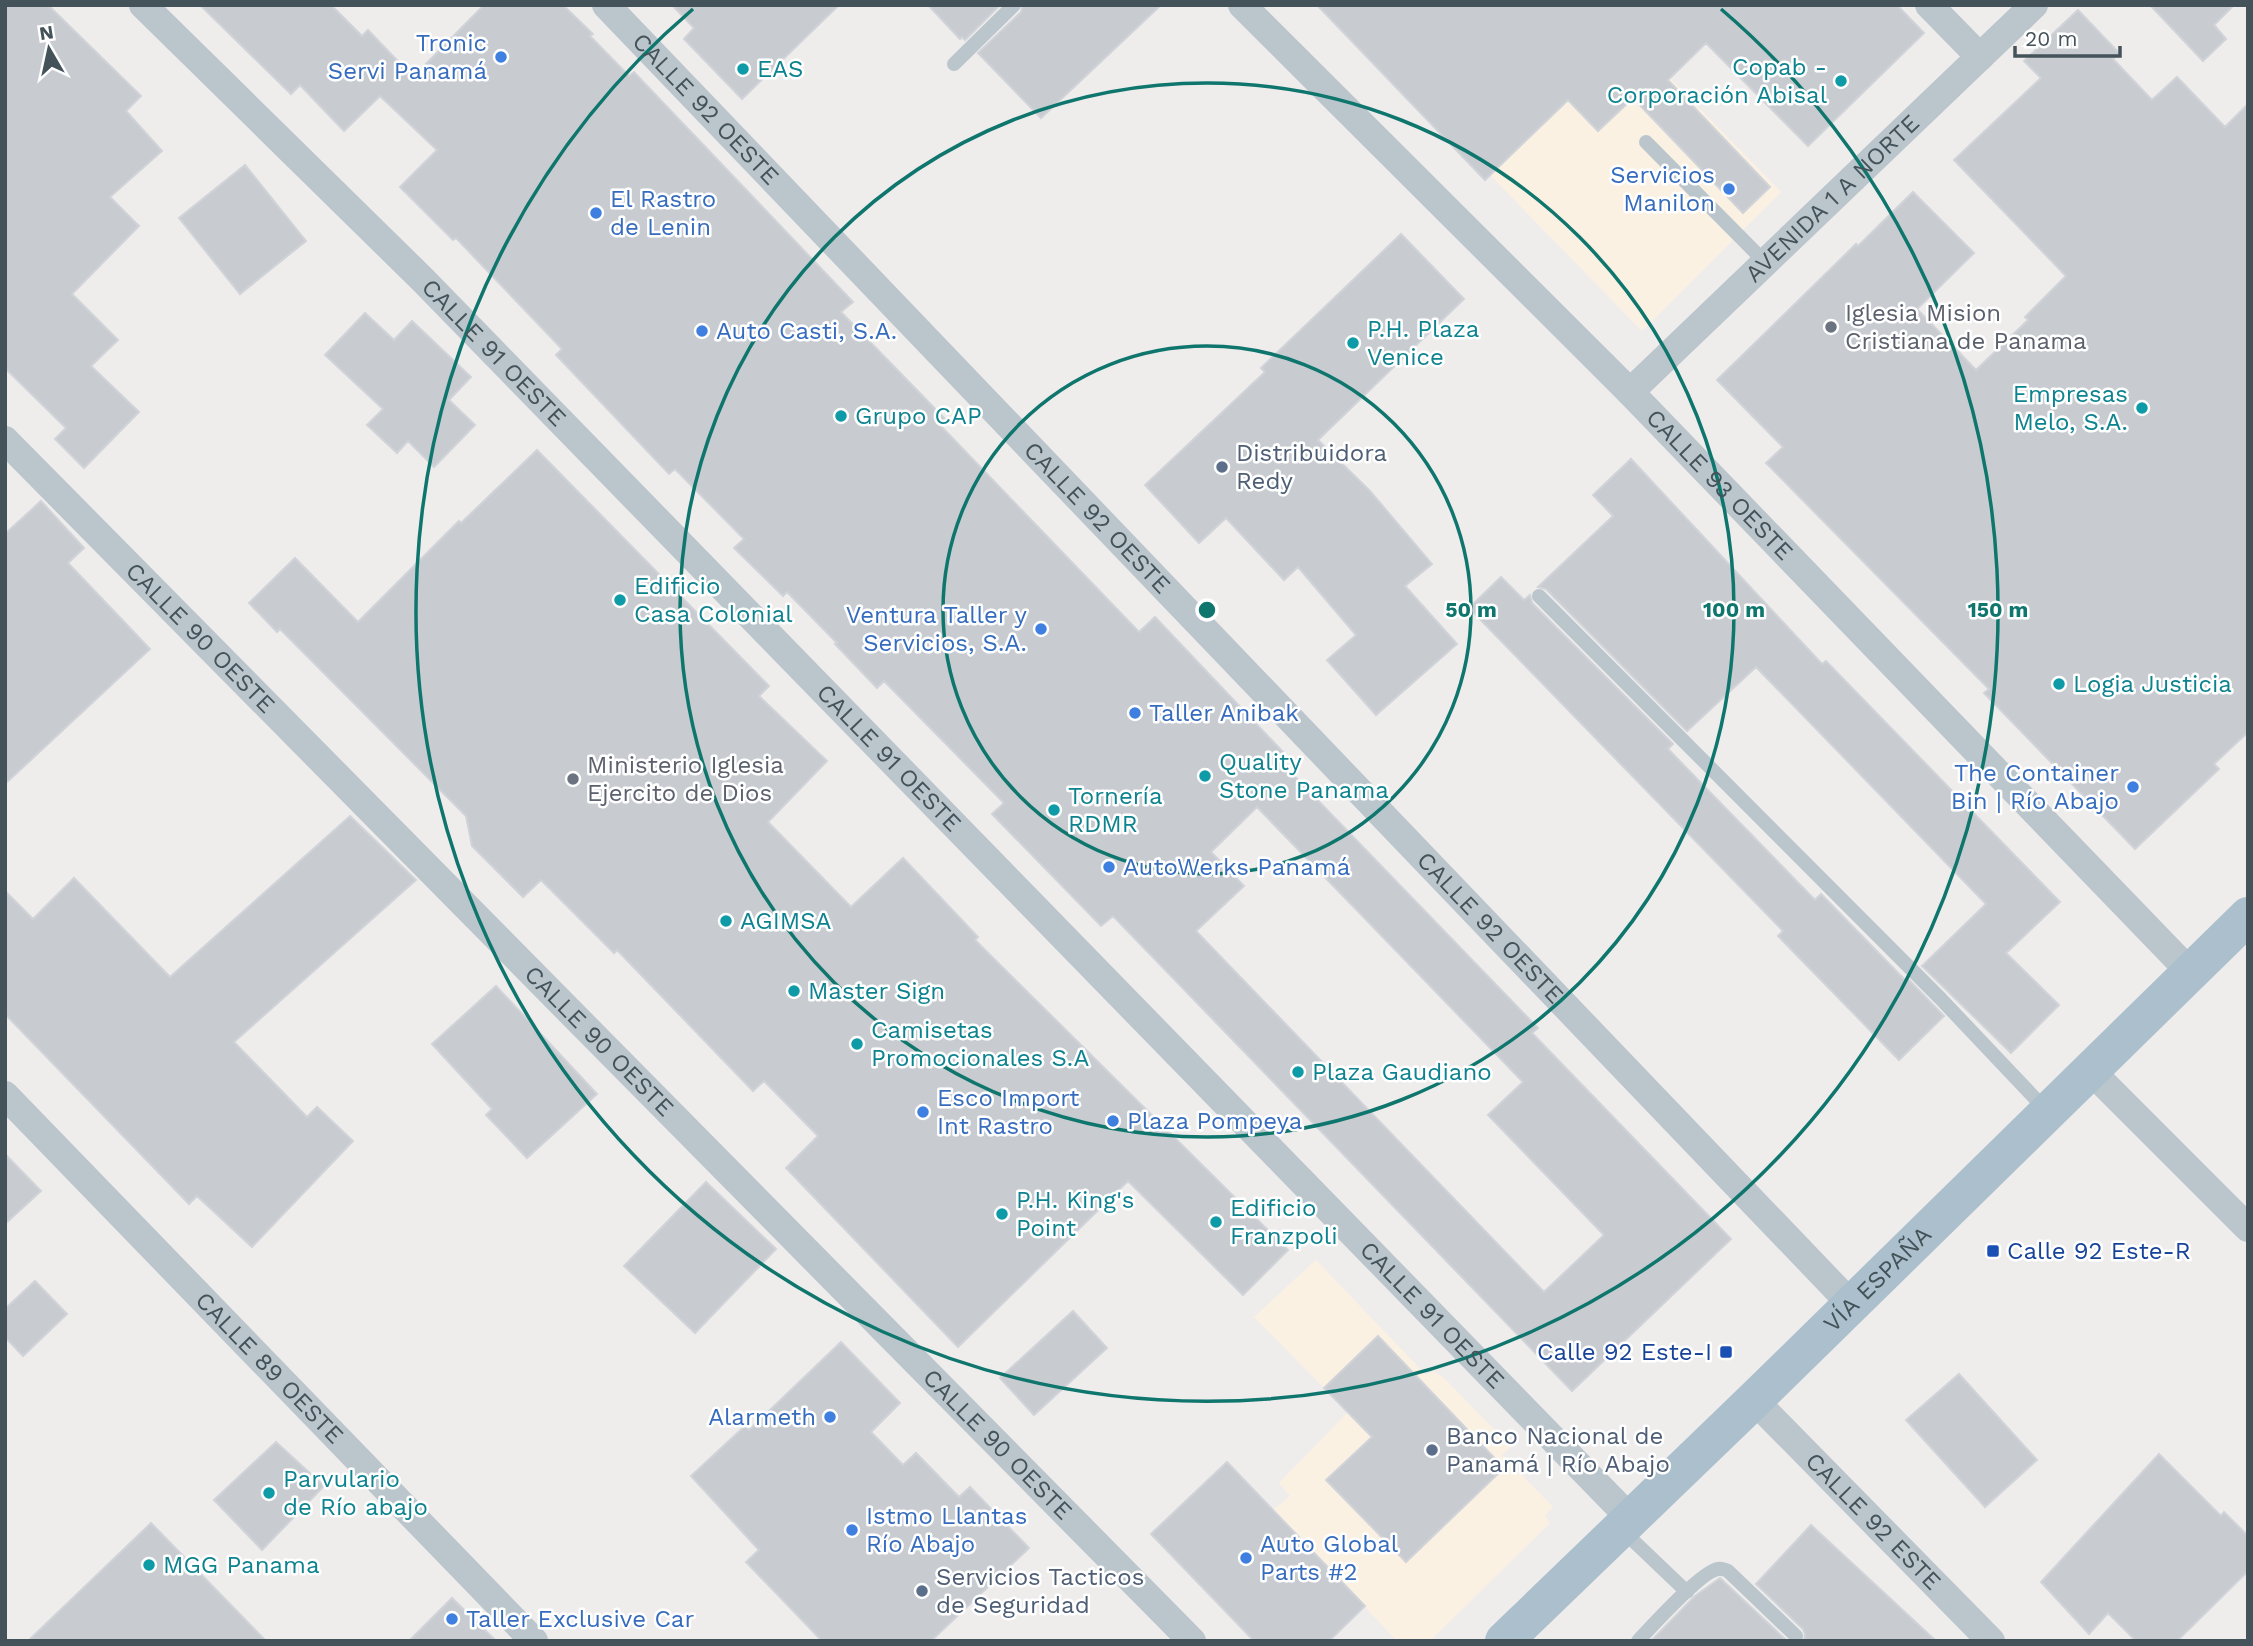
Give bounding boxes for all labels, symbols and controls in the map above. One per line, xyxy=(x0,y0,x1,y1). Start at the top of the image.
north arrow xyxy=(14,14,84,84)
scale bar xyxy=(2015,14,2120,58)
text: N xyxy=(38,20,55,45)
text: 20 m xyxy=(2025,26,2077,51)
street label: CALLE 92 OESTE xyxy=(627,27,785,191)
place label: Tronic Servi Panamá xyxy=(328,29,487,85)
marker: Tronic Servi Panamá xyxy=(493,49,509,65)
place label: Copab - Corporación Abisal xyxy=(1607,53,1828,109)
place label: EAS xyxy=(757,55,803,83)
marker: EAS xyxy=(735,61,751,77)
marker: Copab - Corporación Abisal xyxy=(1833,73,1849,89)
street label: AVENIDA 1 A NORTE xyxy=(1739,109,1925,288)
place label: Servicios Manilon xyxy=(1610,161,1715,217)
marker: Servicios Manilon xyxy=(1721,181,1737,197)
place label: El Rastro de Lenin xyxy=(610,185,716,241)
marker: El Rastro de Lenin xyxy=(588,205,604,221)
street label: CALLE 91 OESTE xyxy=(416,273,572,432)
place label: Iglesia Mision Cristiana de Panama xyxy=(1845,299,2087,355)
place label: P.H. Plaza Venice xyxy=(1367,315,1479,371)
place label: Auto Casti, S.A. xyxy=(716,317,897,345)
marker: Iglesia Mision Cristiana de Panama xyxy=(1823,319,1839,335)
marker: Auto Casti, S.A. xyxy=(694,323,710,339)
marker: P.H. Plaza Venice xyxy=(1345,335,1361,351)
place label: Empresas Melo, S.A. xyxy=(2013,380,2128,436)
marker: Empresas Melo, S.A. xyxy=(2134,400,2150,416)
place label: Grupo CAP xyxy=(855,402,982,430)
street label: CALLE 93 OESTE xyxy=(1640,404,1799,566)
marker: Grupo CAP xyxy=(833,408,849,424)
street label: CALLE 92 OESTE xyxy=(1018,436,1176,599)
place label: Distribuidora Redy xyxy=(1236,439,1387,495)
marker: Distribuidora Redy xyxy=(1214,459,1230,475)
street label: CALLE 90 OESTE xyxy=(120,557,281,719)
place label: Edificio Casa Colonial xyxy=(634,572,793,628)
marker: Edificio Casa Colonial xyxy=(612,592,628,608)
text: 50 m xyxy=(1445,597,1497,622)
text: 100 m xyxy=(1703,597,1765,622)
text: 150 m xyxy=(1968,597,2028,622)
centre of rings xyxy=(1195,598,1219,622)
place label: Ventura Taller y Servicios, S.A. xyxy=(846,601,1028,657)
marker: Ventura Taller y Servicios, S.A. xyxy=(1033,621,1049,637)
place label: Logia Justicia xyxy=(2073,670,2232,698)
marker: Logia Justicia xyxy=(2051,676,2067,692)
street label: CALLE 91 OESTE xyxy=(811,679,967,837)
place label: Taller Anibak xyxy=(1149,699,1299,727)
marker: Taller Anibak xyxy=(1127,705,1143,721)
place label: Quality Stone Panama xyxy=(1219,748,1389,804)
place label: Ministerio Iglesia Ejercito de Dios xyxy=(587,751,784,807)
place label: The Container Bin | Río Abajo xyxy=(1951,759,2119,815)
marker: Quality Stone Panama xyxy=(1197,768,1213,784)
marker: Ministerio Iglesia Ejercito de Dios xyxy=(565,771,581,787)
marker: The Container Bin | Río Abajo xyxy=(2125,779,2141,795)
place label: Tornería RDMR xyxy=(1068,782,1163,838)
marker: Tornería RDMR xyxy=(1046,802,1062,818)
street label: CALLE 92 OESTE xyxy=(1411,846,1569,1009)
place label: AutoWerks Panamá xyxy=(1123,853,1350,881)
marker: AutoWerks Panamá xyxy=(1101,859,1117,875)
place label: AGIMSA xyxy=(740,907,831,935)
marker: AGIMSA xyxy=(718,913,734,929)
street label: CALLE 90 OESTE xyxy=(519,960,679,1122)
place label: Master Sign xyxy=(808,977,945,1005)
marker: Master Sign xyxy=(786,983,802,999)
place label: Camisetas Promocionales S.A xyxy=(871,1016,1089,1072)
marker: Camisetas Promocionales S.A xyxy=(849,1036,865,1052)
place label: Plaza Gaudiano xyxy=(1312,1058,1492,1086)
marker: Plaza Gaudiano xyxy=(1290,1064,1306,1080)
place label: Esco Import Int Rastro xyxy=(937,1084,1079,1140)
marker: Esco Import Int Rastro xyxy=(915,1104,931,1120)
place label: Plaza Pompeya xyxy=(1127,1107,1302,1135)
marker: Plaza Pompeya xyxy=(1105,1113,1121,1129)
place label: P.H. King's Point xyxy=(1016,1186,1134,1242)
place label: Edificio Franzpoli xyxy=(1230,1194,1338,1250)
marker: P.H. King's Point xyxy=(994,1206,1010,1222)
marker: Edificio Franzpoli xyxy=(1208,1214,1224,1230)
street label: VÍA ESPAÑA xyxy=(1818,1220,1937,1338)
street label: CALLE 91 OESTE xyxy=(1354,1236,1510,1394)
place label: Calle 92 Este-R xyxy=(2007,1237,2191,1265)
marker: Calle 92 Este-R xyxy=(1985,1243,2001,1259)
street label: CALLE 89 OESTE xyxy=(190,1286,349,1450)
place label: Calle 92 Este-I xyxy=(1537,1338,1712,1366)
marker: Calle 92 Este-I xyxy=(1718,1344,1734,1360)
street label: CALLE 90 OESTE xyxy=(917,1363,1078,1525)
place label: Alarmeth xyxy=(708,1403,816,1431)
marker: Alarmeth xyxy=(822,1409,838,1425)
place label: Banco Nacional de Panamá | Río Abajo xyxy=(1446,1422,1670,1478)
marker: Banco Nacional de Panamá | Río Abajo xyxy=(1424,1442,1440,1458)
street label: CALLE 92 ESTE xyxy=(1800,1447,1947,1596)
place label: Parvulario de Río abajo xyxy=(283,1465,428,1521)
marker: Parvulario de Río abajo xyxy=(261,1485,277,1501)
place label: Istmo Llantas Río Abajo xyxy=(866,1502,1027,1558)
marker: Istmo Llantas Río Abajo xyxy=(844,1522,860,1538)
place label: Auto Global Parts #2 xyxy=(1260,1530,1399,1586)
marker: Auto Global Parts #2 xyxy=(1238,1550,1254,1566)
place label: MGG Panama xyxy=(163,1551,320,1579)
marker: MGG Panama xyxy=(141,1557,157,1573)
place label: Servicios Tacticos de Seguridad xyxy=(936,1563,1144,1619)
marker: Servicios Tacticos de Seguridad xyxy=(914,1583,930,1599)
place label: Taller Exclusive Car xyxy=(466,1605,694,1633)
marker: Taller Exclusive Car xyxy=(444,1611,460,1627)

